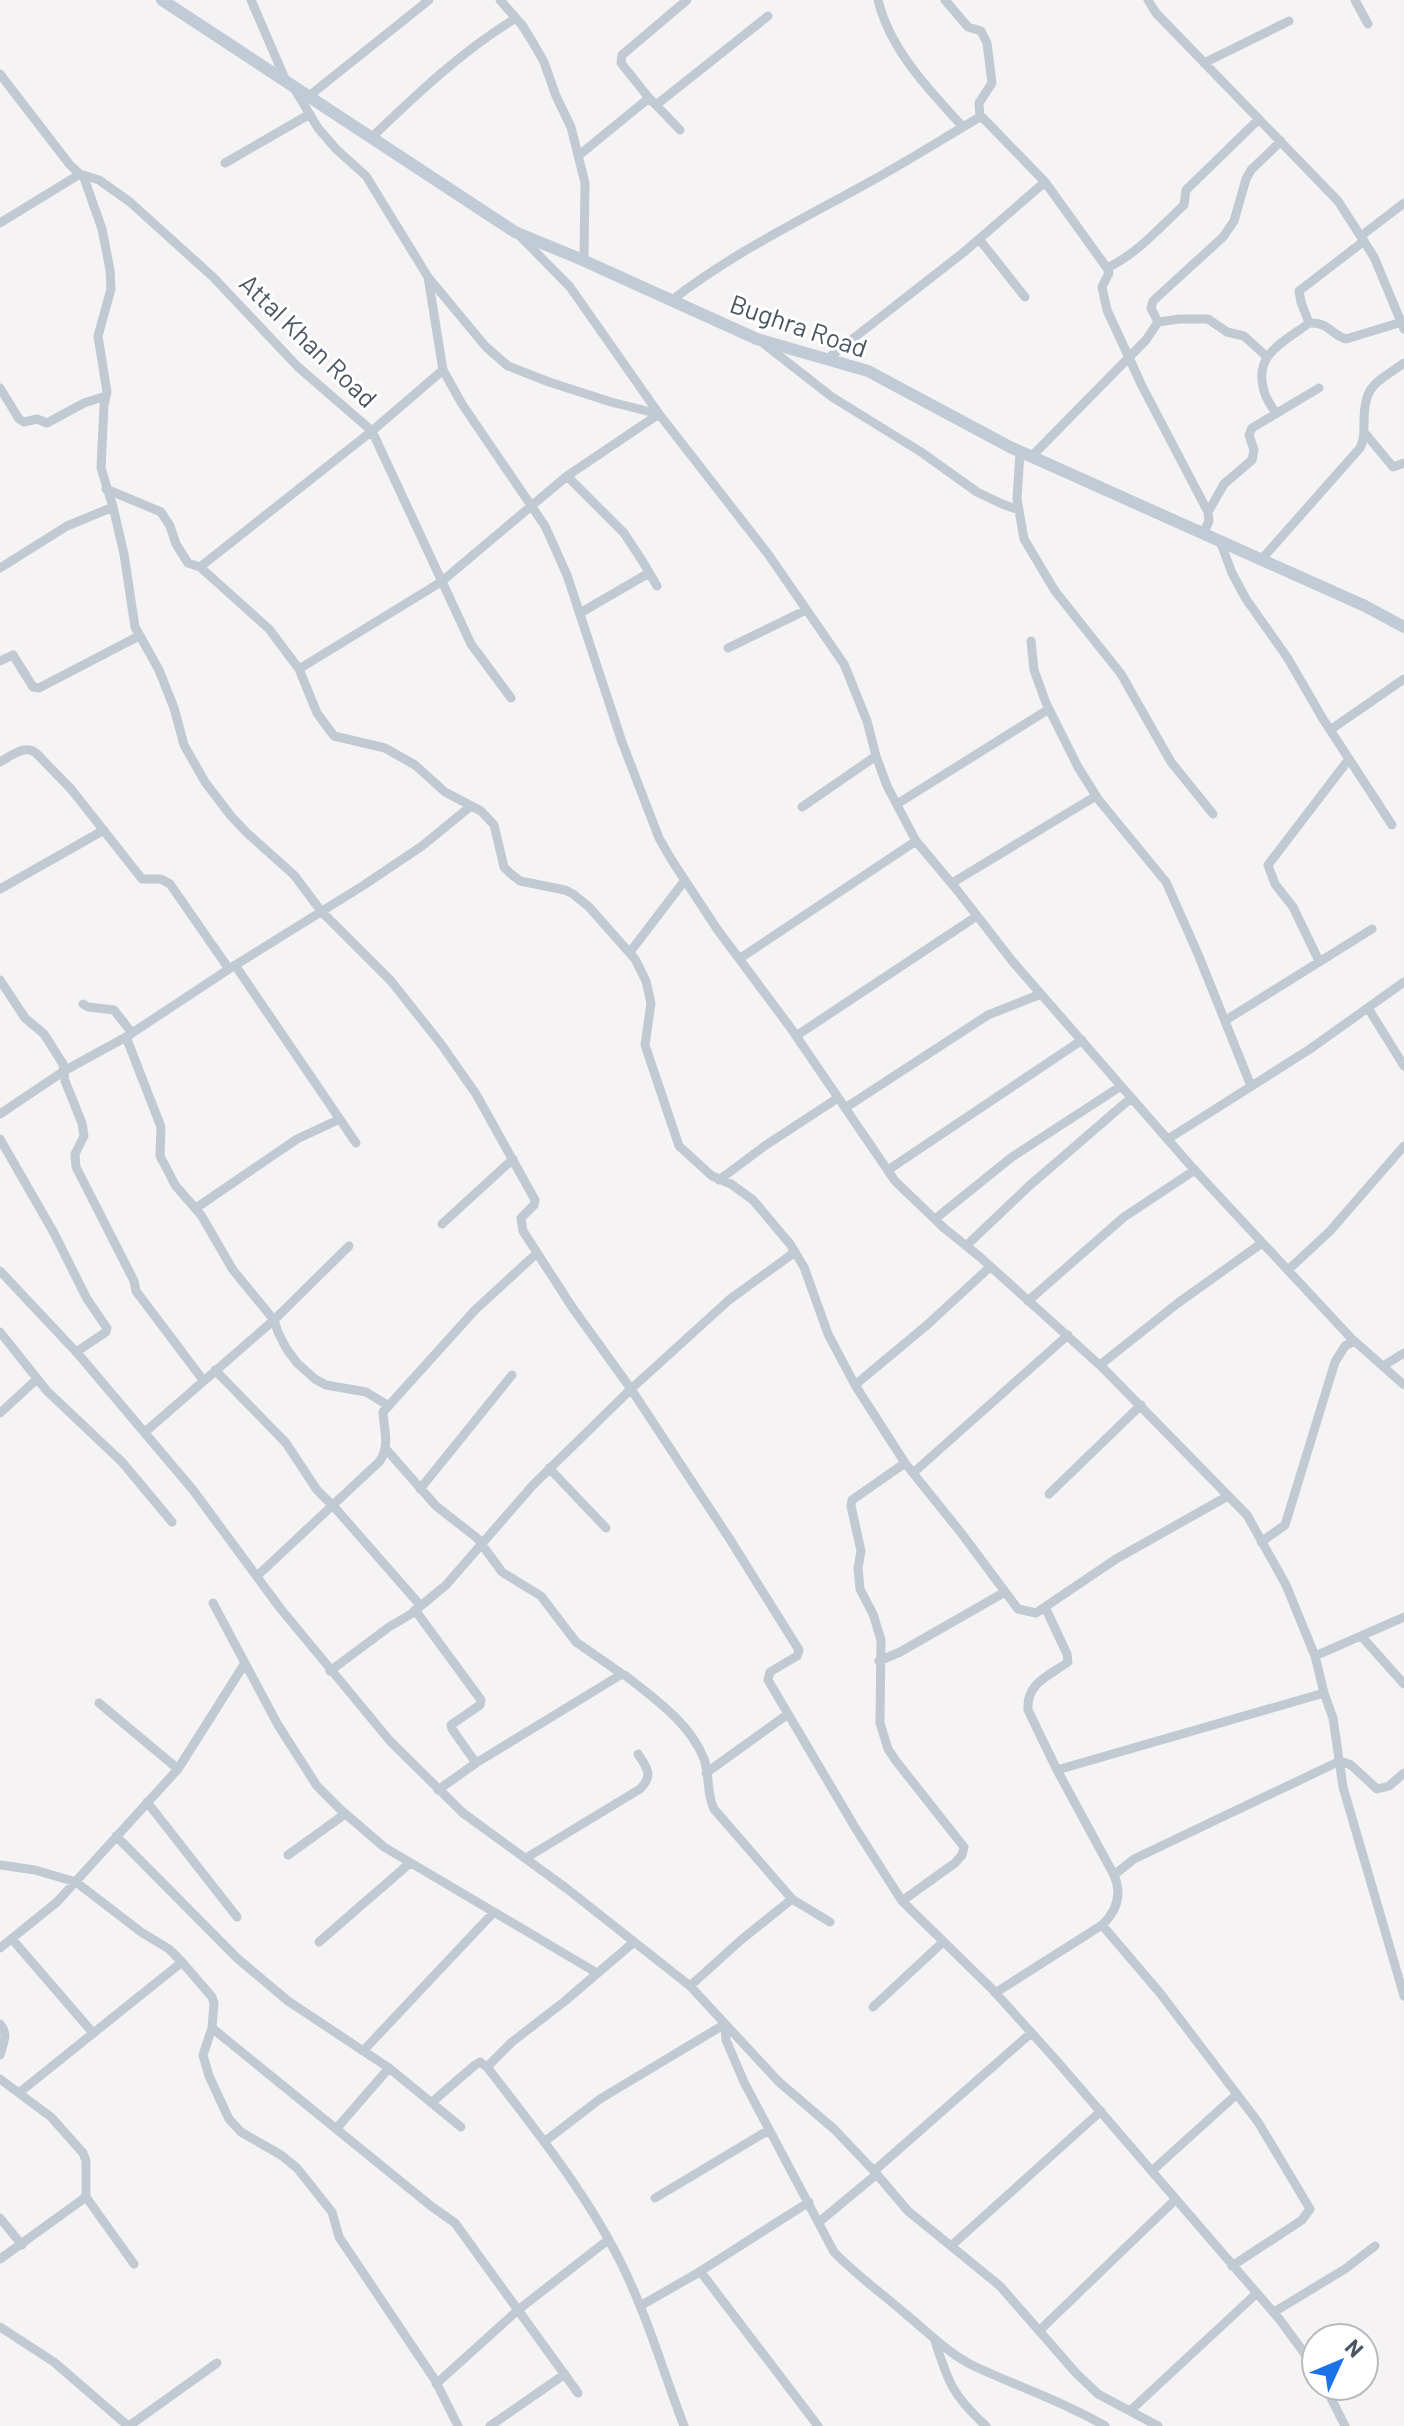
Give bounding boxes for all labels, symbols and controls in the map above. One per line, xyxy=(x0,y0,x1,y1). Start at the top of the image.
street label: Attal Khan Road xyxy=(234,267,384,413)
street label: Bughra Road xyxy=(726,287,872,363)
north arrow xyxy=(1300,2322,1380,2402)
text: N xyxy=(1341,2333,1370,2362)

